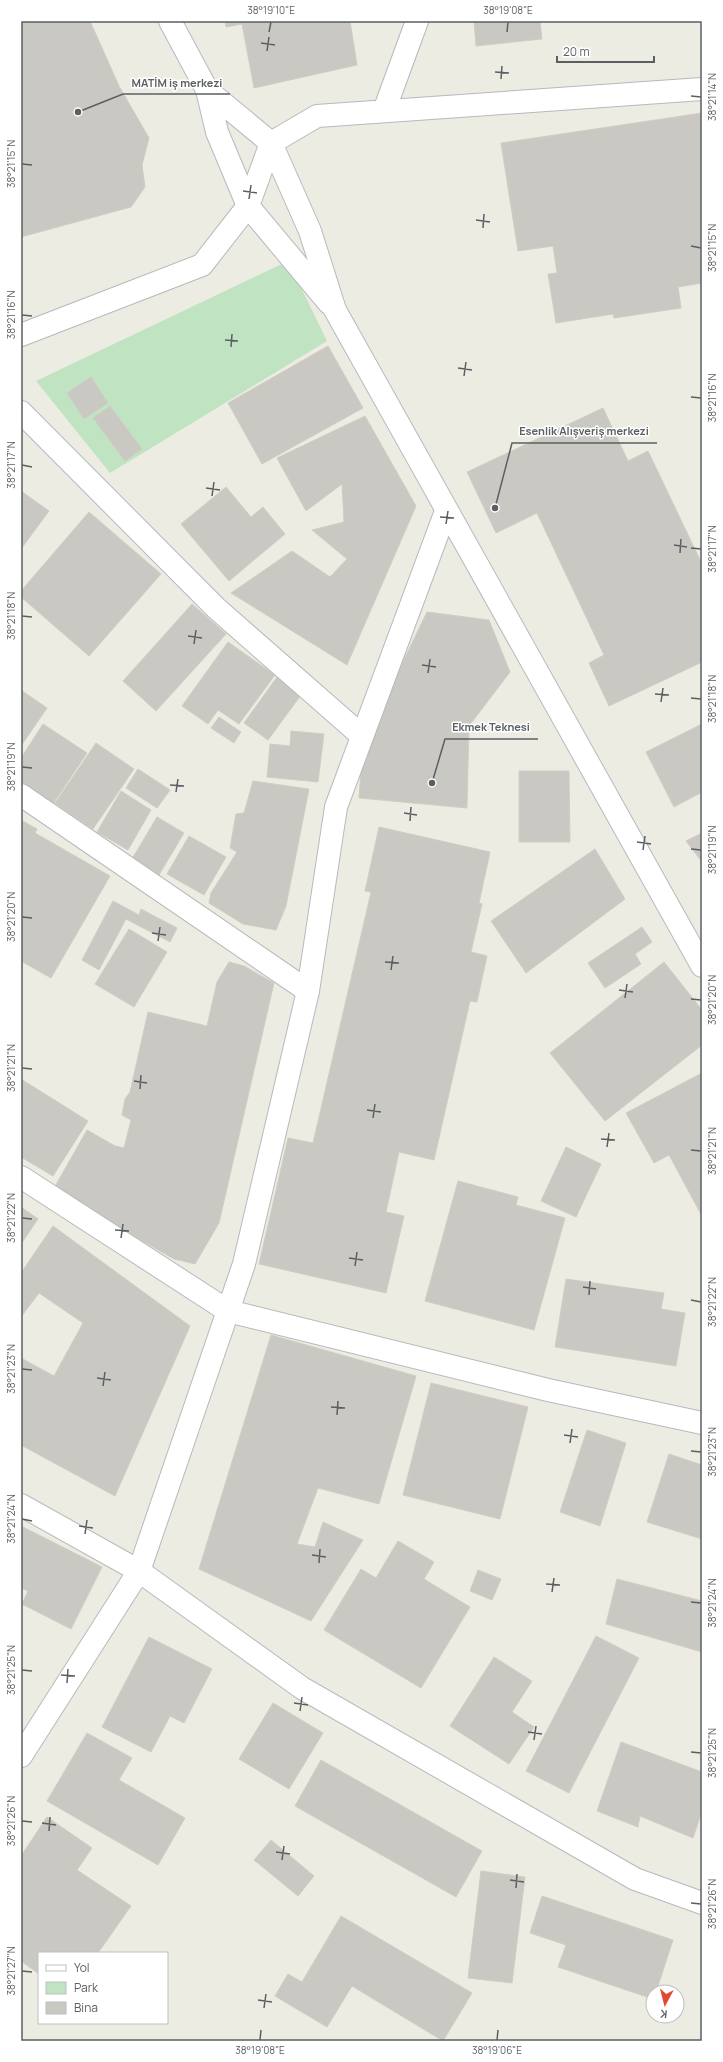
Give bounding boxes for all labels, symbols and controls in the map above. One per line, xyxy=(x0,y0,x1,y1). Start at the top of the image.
text: 38°19'10"E xyxy=(247,3,295,17)
text: 38°19'08"E xyxy=(483,3,533,17)
scale bar xyxy=(557,38,654,64)
text: 20 m xyxy=(563,43,590,60)
callout: MATİM iş merkezi xyxy=(123,71,230,94)
text: 38°21'14"N xyxy=(705,73,719,121)
text: MATİM iş merkezi xyxy=(132,75,222,90)
text: 38°21'15"N xyxy=(4,140,18,188)
text: 38°21'15"N xyxy=(705,224,719,272)
text: 38°21'16"N xyxy=(4,291,18,339)
text: 38°21'16"N xyxy=(705,374,719,422)
callout: Esenlik Alışveriş merkezi xyxy=(512,420,657,443)
text: Esenlik Alışveriş merkezi xyxy=(519,423,649,438)
text: 38°21'17"N xyxy=(4,441,18,489)
text: 38°21'17"N xyxy=(705,525,719,573)
text: 38°21'18"N xyxy=(4,592,18,640)
text: 38°21'18"N xyxy=(705,675,719,723)
callout: Ekmek Teknesi xyxy=(445,716,538,739)
text: Ekmek Teknesi xyxy=(452,719,530,734)
text: 38°21'19"N xyxy=(4,743,18,791)
text: 38°21'19"N xyxy=(705,826,719,874)
text: 38°21'20"N xyxy=(4,892,18,942)
text: 38°21'20"N xyxy=(705,975,719,1025)
text: 38°21'21"N xyxy=(4,1044,18,1092)
text: 38°21'21"N xyxy=(705,1127,719,1175)
text: 38°21'22"N xyxy=(4,1193,18,1243)
text: 38°21'22"N xyxy=(705,1277,719,1327)
text: 38°21'23"N xyxy=(4,1344,18,1394)
text: 38°21'23"N xyxy=(705,1427,719,1477)
text: 38°21'24"N xyxy=(4,1494,18,1544)
text: 38°21'24"N xyxy=(705,1578,719,1628)
text: 38°21'25"N xyxy=(4,1645,18,1695)
text: 38°21'25"N xyxy=(705,1728,719,1778)
text: 38°21'26"N xyxy=(4,1796,18,1846)
text: 38°21'26"N xyxy=(705,1879,719,1929)
text: 38°21'27"N xyxy=(4,1946,18,1996)
legend xyxy=(38,1952,168,2024)
text: Yol xyxy=(74,1959,90,1976)
text: Park xyxy=(74,1979,99,1996)
north arrow xyxy=(645,1984,685,2024)
text: Bina xyxy=(74,1999,98,2016)
text: K xyxy=(658,2006,668,2022)
text: 38°19'08"E xyxy=(235,2043,285,2057)
text: 38°19'06"E xyxy=(472,2043,522,2057)

